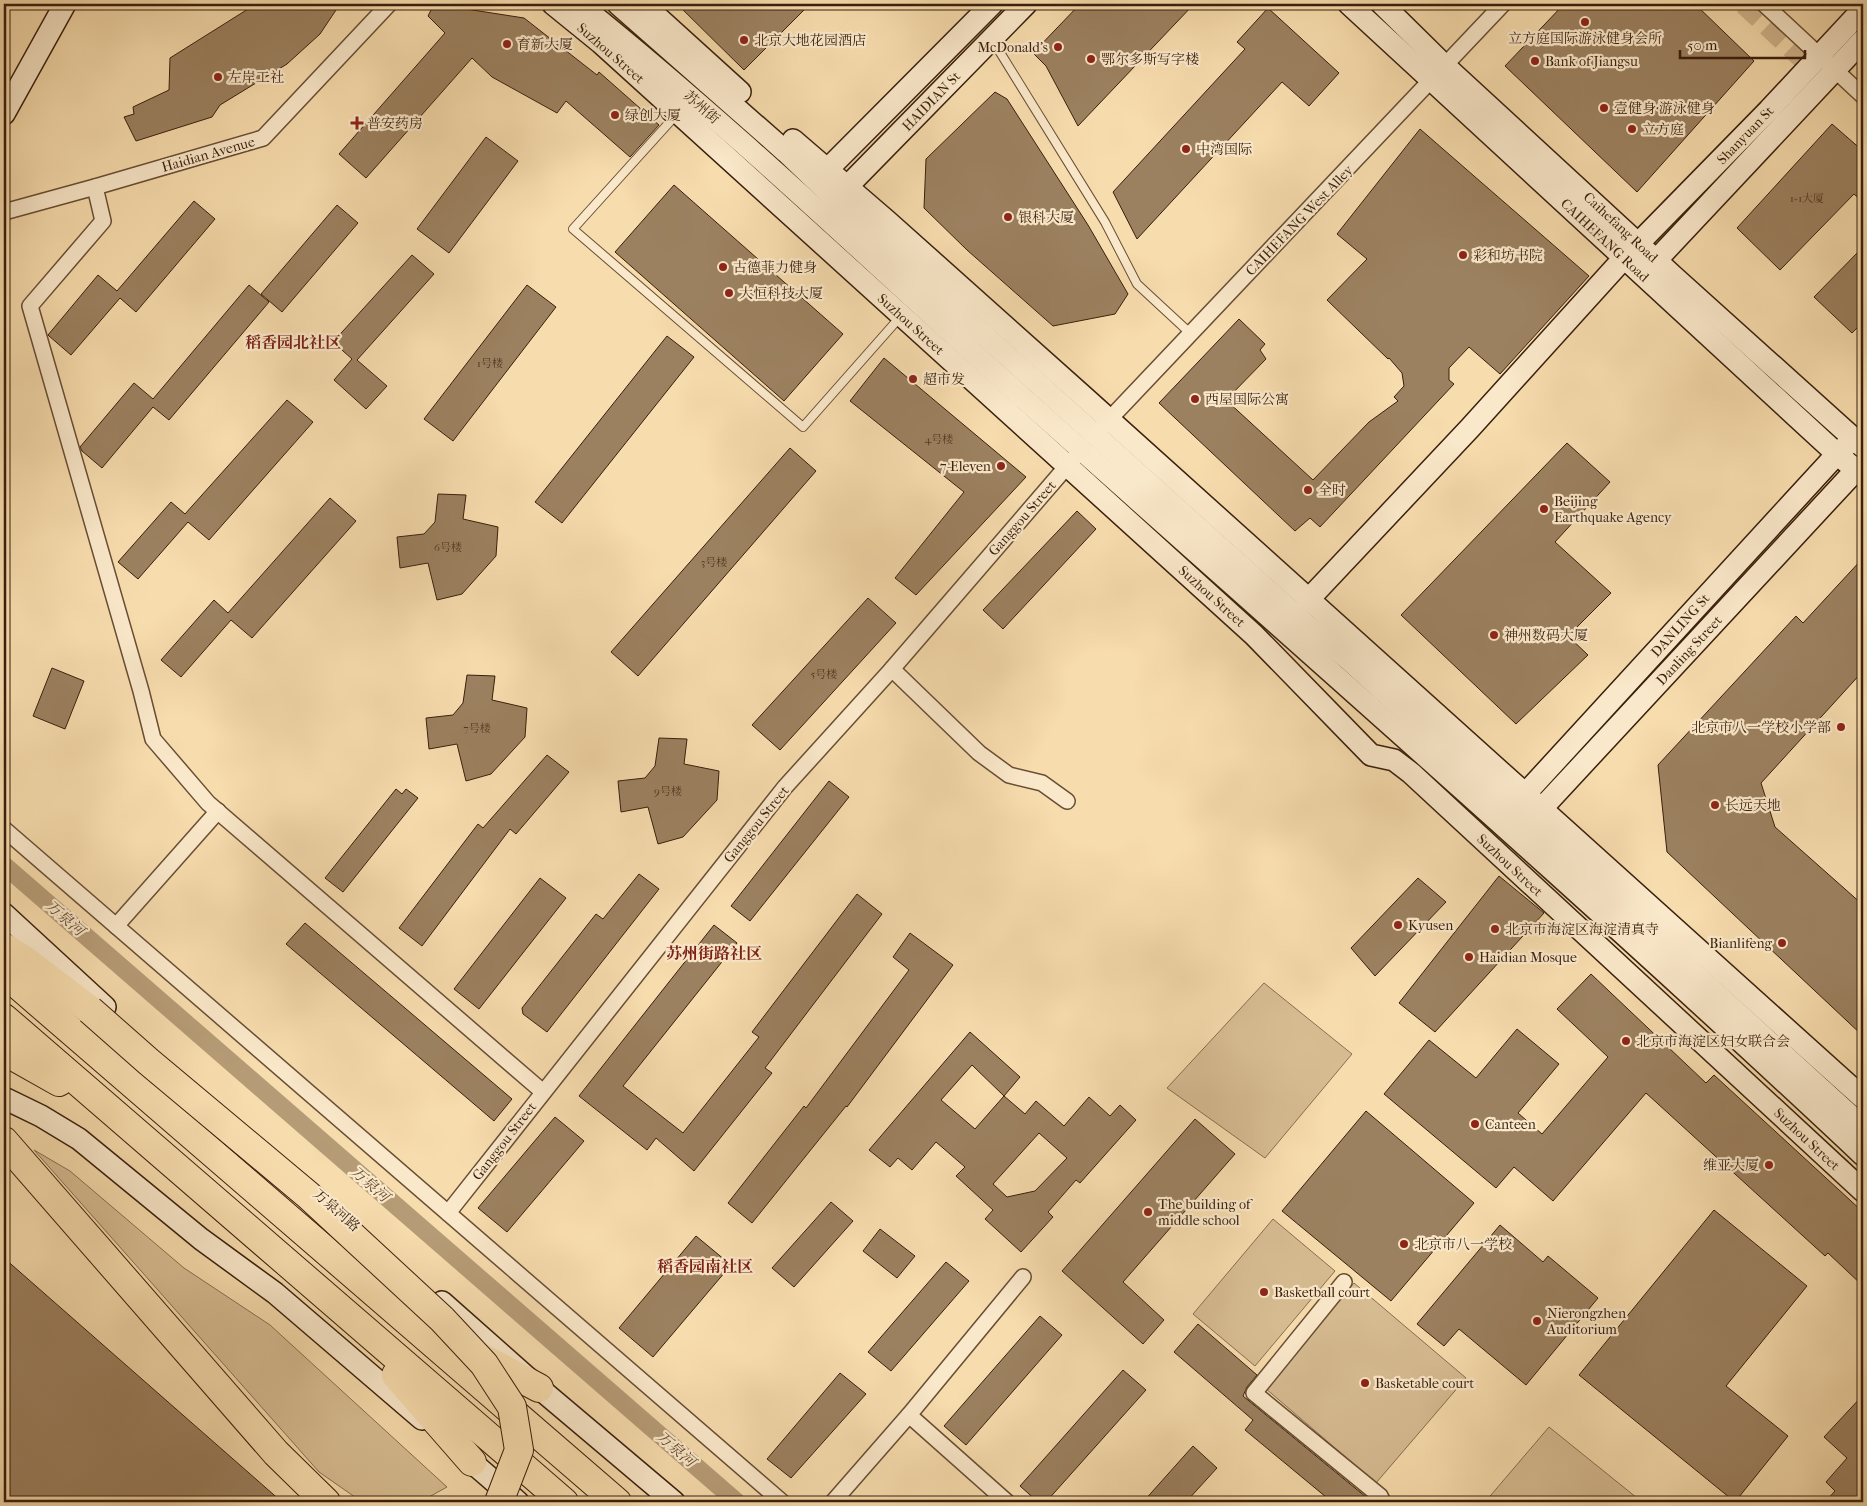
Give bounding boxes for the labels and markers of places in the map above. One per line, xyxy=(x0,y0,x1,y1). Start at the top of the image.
marker: 立方庭国际游泳健身会所 xyxy=(1579,16,1591,28)
place label: 立方庭国际游泳健身会所 xyxy=(1508,30,1662,47)
place label: 北京大地花园酒店 xyxy=(754,32,866,49)
marker: 北京大地花园酒店 xyxy=(738,34,750,46)
place label: 育新大厦 xyxy=(517,36,573,53)
marker: 育新大厦 xyxy=(501,38,513,50)
place label: McDonald's xyxy=(977,39,1048,56)
marker: McDonald's xyxy=(1052,41,1064,53)
place label: 鄂尔多斯写字楼 xyxy=(1101,51,1199,68)
marker: 鄂尔多斯写字楼 xyxy=(1085,53,1097,65)
place label: Bank of Jiangsu xyxy=(1545,53,1638,70)
marker: Bank of Jiangsu xyxy=(1529,55,1541,67)
place label: 左岸工社 xyxy=(228,69,284,86)
marker: 左岸工社 xyxy=(212,71,224,83)
place label: 壹健身·游泳健身 xyxy=(1614,100,1715,117)
marker: 壹健身·游泳健身 xyxy=(1598,102,1610,114)
place label: 绿创大厦 xyxy=(625,107,681,124)
marker: 绿创大厦 xyxy=(609,109,621,121)
place label: 普安药房 xyxy=(367,115,423,132)
marker: 普安药房 xyxy=(351,117,363,129)
place label: 立方庭 xyxy=(1642,121,1684,138)
marker: 立方庭 xyxy=(1626,123,1638,135)
place label: 中湾国际 xyxy=(1196,141,1252,158)
marker: 中湾国际 xyxy=(1180,143,1192,155)
place label: 银科大厦 xyxy=(1018,209,1074,226)
marker: 银科大厦 xyxy=(1002,211,1014,223)
place label: 彩和坊书院 xyxy=(1473,247,1543,264)
marker: 彩和坊书院 xyxy=(1457,249,1469,261)
place label: 古德菲力健身 xyxy=(733,259,817,276)
marker: 古德菲力健身 xyxy=(717,261,729,273)
place label: 大恒科技大厦 xyxy=(739,285,823,302)
marker: 大恒科技大厦 xyxy=(723,287,735,299)
place label: 超市发 xyxy=(923,371,965,388)
marker: 超市发 xyxy=(907,373,919,385)
place label: 西屋国际公寓 xyxy=(1205,391,1289,408)
marker: 西屋国际公寓 xyxy=(1189,393,1201,405)
place label: 7-Eleven xyxy=(940,458,991,475)
marker: 7-Eleven xyxy=(995,460,1007,472)
place label: 全时 xyxy=(1318,482,1346,499)
marker: 全时 xyxy=(1302,484,1314,496)
place label: Beijing Earthquake Agency xyxy=(1554,493,1672,526)
marker: Beijing Earthquake Agency xyxy=(1538,503,1550,515)
place label: 神州数码大厦 xyxy=(1504,627,1588,644)
marker: 神州数码大厦 xyxy=(1488,629,1500,641)
place label: 北京市八一学校小学部 xyxy=(1691,719,1831,736)
marker: 北京市八一学校小学部 xyxy=(1835,721,1847,733)
place label: 长远天地 xyxy=(1725,797,1781,814)
marker: 长远天地 xyxy=(1709,799,1721,811)
place label: Kyusen xyxy=(1408,917,1453,934)
marker: Kyusen xyxy=(1392,919,1404,931)
place label: 北京市海淀区海淀清真寺 xyxy=(1505,921,1659,938)
marker: 北京市海淀区海淀清真寺 xyxy=(1489,923,1501,935)
place label: Bianlifeng xyxy=(1709,935,1773,952)
marker: Bianlifeng xyxy=(1776,937,1788,949)
place label: Haidian Mosque xyxy=(1479,949,1577,966)
marker: Haidian Mosque xyxy=(1463,951,1475,963)
place label: 北京市海淀区妇女联合会 xyxy=(1636,1033,1790,1050)
marker: 北京市海淀区妇女联合会 xyxy=(1620,1035,1632,1047)
place label: Canteen xyxy=(1485,1116,1536,1133)
marker: Canteen xyxy=(1469,1118,1481,1130)
place label: 维亚大厦 xyxy=(1703,1157,1759,1174)
marker: 维亚大厦 xyxy=(1763,1159,1775,1171)
place label: The building of middle school xyxy=(1158,1196,1254,1229)
marker: The building of middle school xyxy=(1142,1206,1154,1218)
place label: 北京市八一学校 xyxy=(1414,1236,1512,1253)
marker: 北京市八一学校 xyxy=(1398,1238,1410,1250)
place label: Basketball court xyxy=(1274,1284,1370,1301)
marker: Basketball court xyxy=(1258,1286,1270,1298)
place label: Nierongzhen Auditorium xyxy=(1546,1305,1626,1338)
marker: Nierongzhen Auditorium xyxy=(1531,1315,1543,1327)
place label: Basketable court xyxy=(1375,1375,1474,1392)
marker: Basketable court xyxy=(1359,1377,1371,1389)

